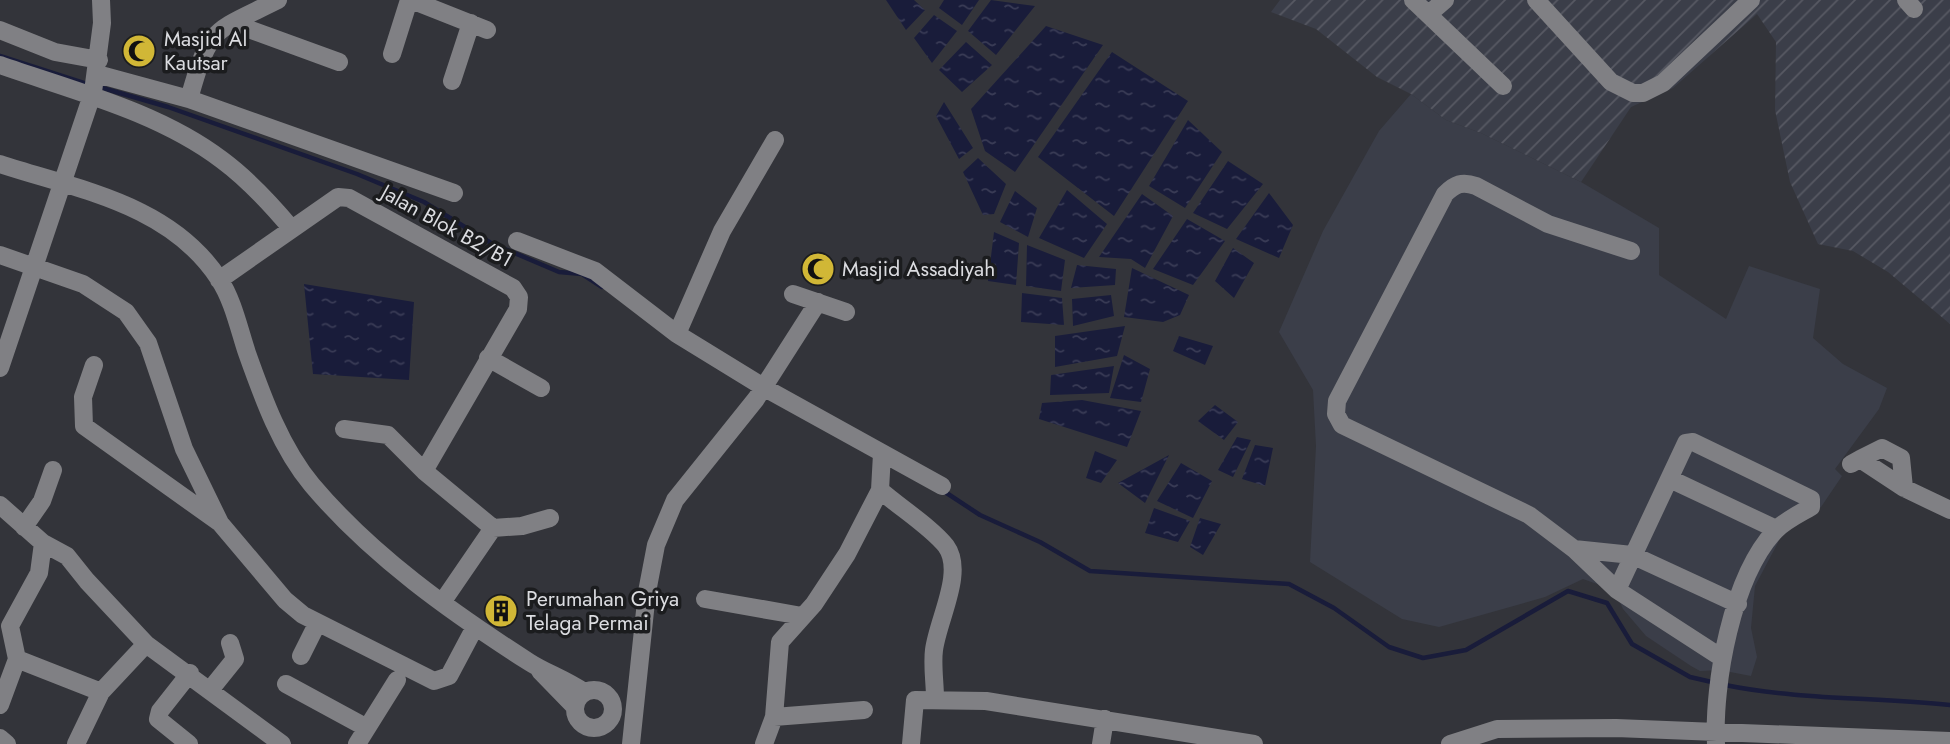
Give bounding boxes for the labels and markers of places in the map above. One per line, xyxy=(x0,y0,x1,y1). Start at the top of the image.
place label: Masjid Al Kautsar xyxy=(164,24,247,78)
mosque icon: Masjid Al Kautsar xyxy=(120,32,158,70)
mosque icon: Masjid Assadiyah xyxy=(799,250,837,288)
place label: Masjid Assadiyah xyxy=(842,254,995,284)
place label: Perumahan Griya Telaga Permai xyxy=(526,584,679,638)
building icon: Perumahan Griya Telaga Permai xyxy=(482,592,520,630)

